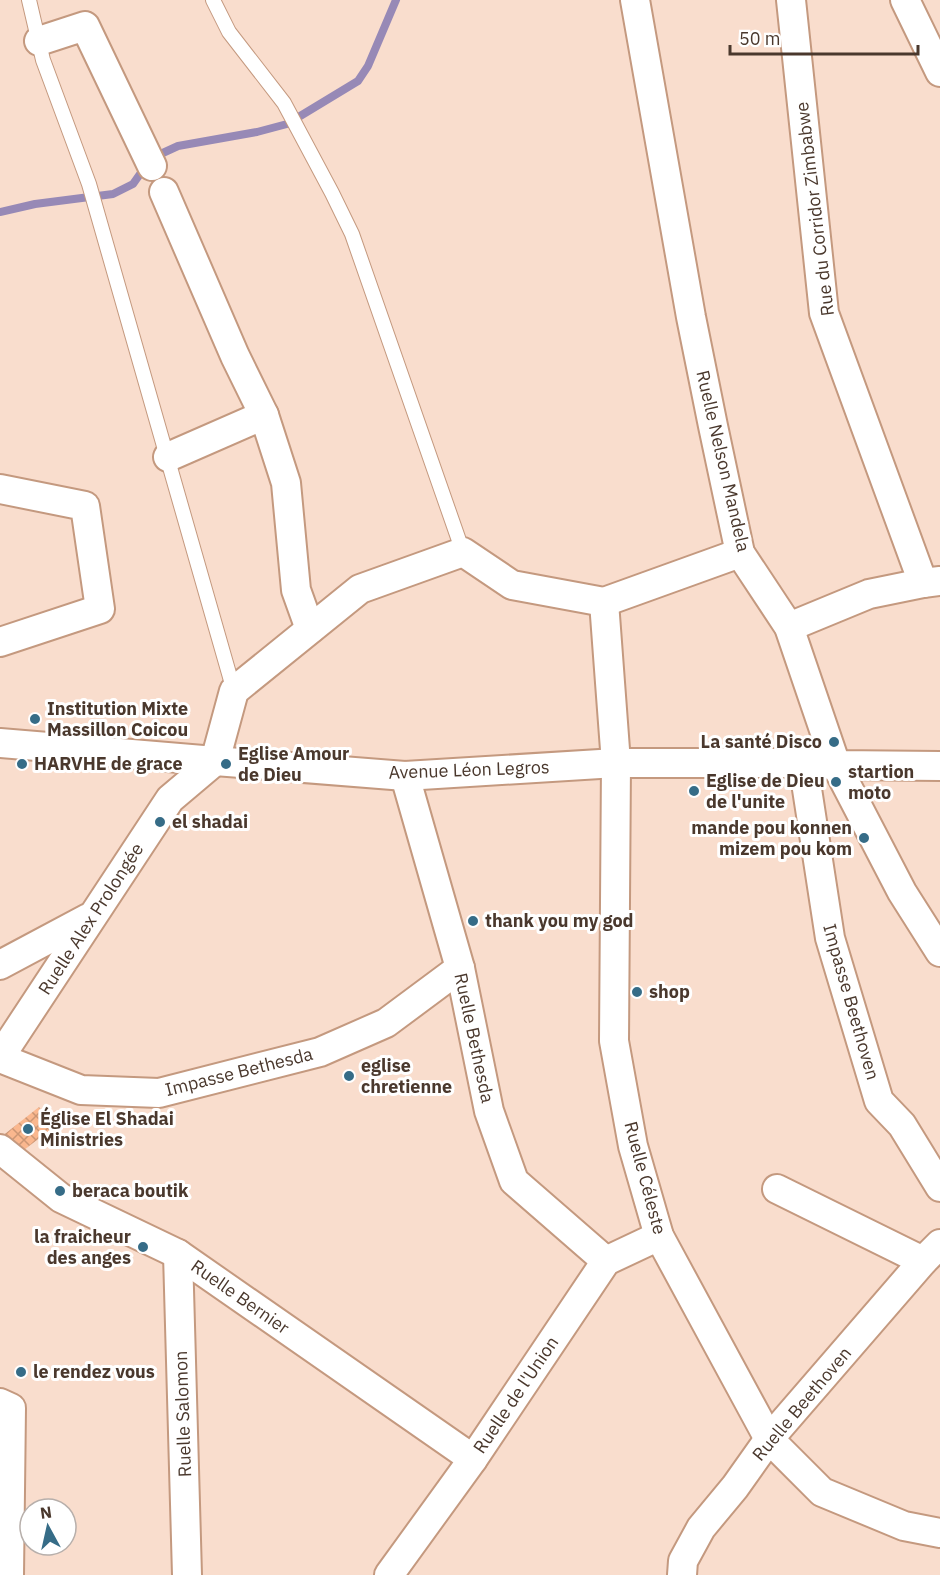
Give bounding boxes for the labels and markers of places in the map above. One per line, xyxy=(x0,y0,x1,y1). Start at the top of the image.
place label: Institution Mixte Massillon Coicou xyxy=(47,697,188,741)
marker: Institution Mixte Massillon Coicou xyxy=(28,712,42,726)
place label: La santé Disco xyxy=(701,730,822,753)
marker: La santé Disco xyxy=(827,735,841,749)
place label: Eglise Amour de Dieu xyxy=(238,742,349,786)
place label: HARVHE de grace xyxy=(34,752,183,775)
marker: HARVHE de grace xyxy=(15,757,29,771)
marker: Eglise Amour de Dieu xyxy=(219,757,233,771)
place label: startion moto xyxy=(848,760,914,804)
place label: Eglise de Dieu de l'unite xyxy=(706,769,825,813)
marker: startion moto xyxy=(829,775,843,789)
marker: Eglise de Dieu de l'unite xyxy=(687,784,701,798)
place label: el shadai xyxy=(172,810,248,833)
marker: el shadai xyxy=(153,815,167,829)
place label: mande pou konnen mizem pou kom xyxy=(691,816,852,860)
marker: mande pou konnen mizem pou kom xyxy=(857,831,871,845)
place label: thank you my god xyxy=(485,909,634,932)
marker: thank you my god xyxy=(466,914,480,928)
place label: shop xyxy=(649,980,690,1003)
marker: shop xyxy=(630,985,644,999)
place label: eglise chretienne xyxy=(361,1054,452,1098)
marker: eglise chretienne xyxy=(342,1069,356,1083)
place label: Église El Shadai Ministries xyxy=(40,1106,174,1151)
marker: Église El Shadai Ministries xyxy=(21,1122,35,1136)
place label: beraca boutik xyxy=(72,1179,189,1202)
marker: beraca boutik xyxy=(53,1184,67,1198)
place label: la fraicheur des anges xyxy=(34,1225,131,1269)
marker: la fraicheur des anges xyxy=(136,1240,150,1254)
place label: le rendez vous xyxy=(33,1360,155,1383)
marker: le rendez vous xyxy=(14,1365,28,1379)

